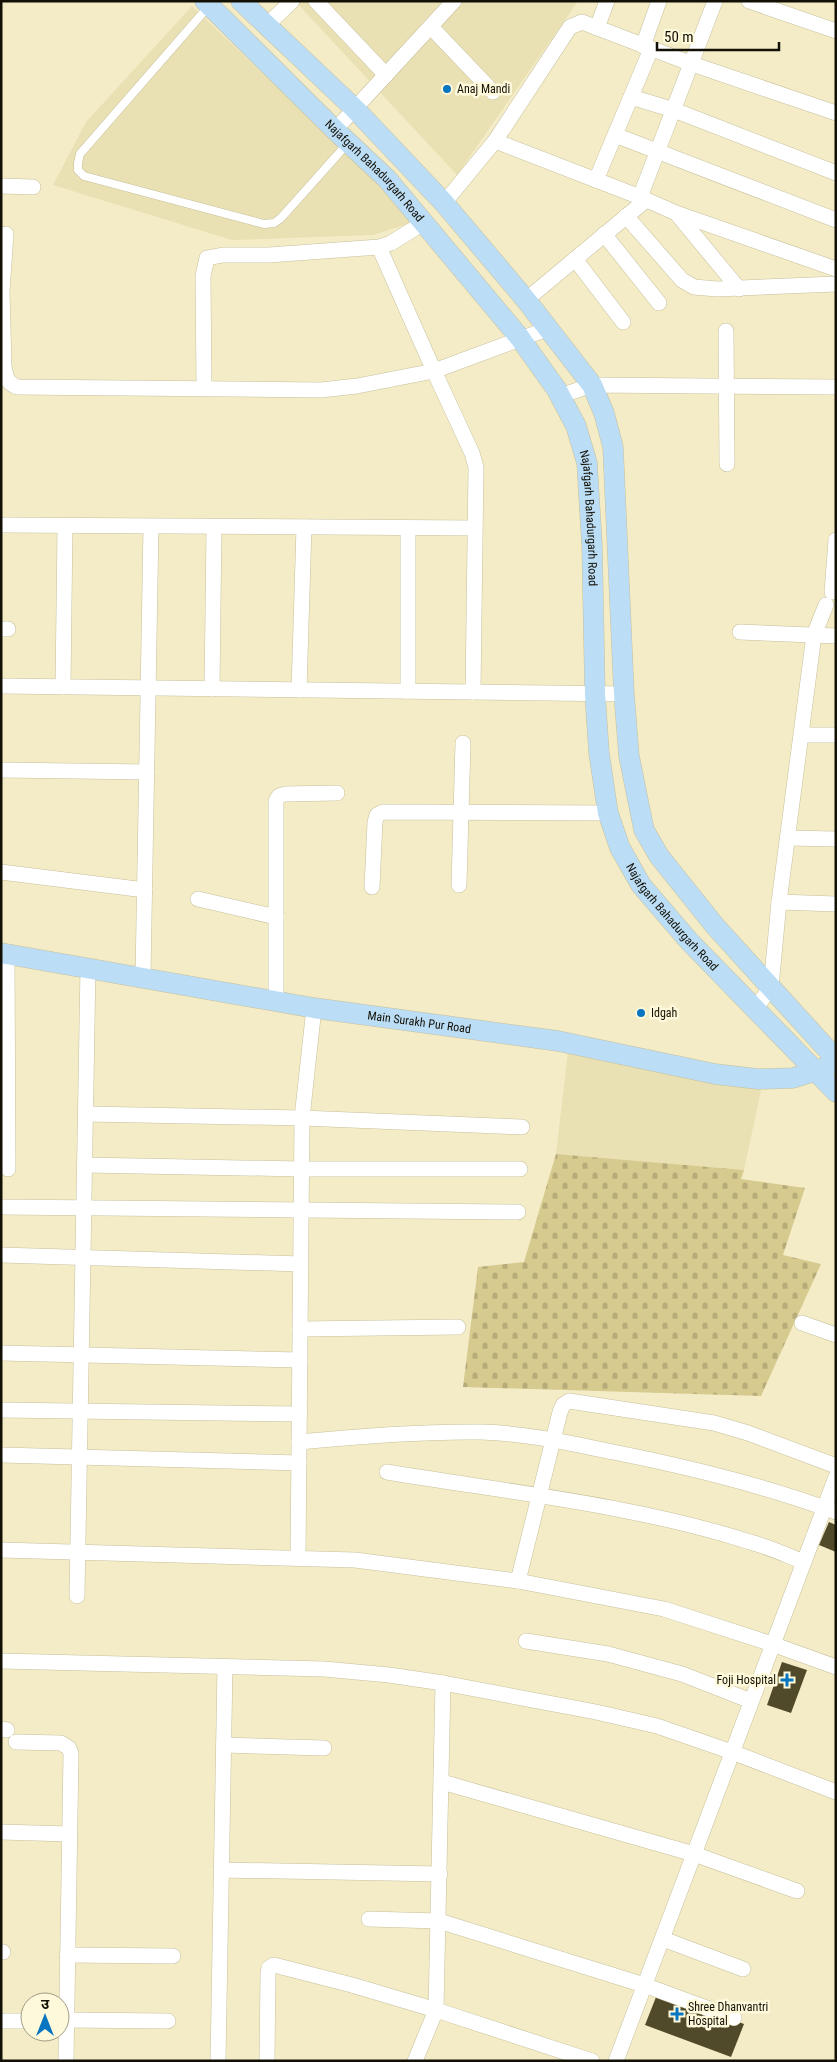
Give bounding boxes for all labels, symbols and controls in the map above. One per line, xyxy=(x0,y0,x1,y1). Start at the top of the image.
scale bar xyxy=(657,20,780,52)
text: 50 m xyxy=(664,28,694,46)
place label: Anaj Mandi xyxy=(457,82,510,96)
marker: Anaj Mandi xyxy=(441,83,453,95)
street label: Najafgarh Bahadurgarh Road xyxy=(322,117,427,225)
street label: Najafgarh Bahadurgarh Road xyxy=(577,448,600,586)
street label: Najafgarh Bahadurgarh Road xyxy=(623,861,721,974)
place label: Idgah xyxy=(651,1006,678,1020)
marker: Idgah xyxy=(635,1007,647,1019)
street label: Main Surakh Pur Road xyxy=(367,1008,472,1036)
place label: Foji Hospital xyxy=(716,1673,776,1687)
marker: Foji Hospital xyxy=(780,1673,794,1687)
north arrow xyxy=(20,1992,70,2042)
text: उ xyxy=(41,1996,50,2012)
place label: Shree Dhanvantri Hospital xyxy=(688,2000,768,2028)
marker: Shree Dhanvantri Hospital xyxy=(670,2007,684,2021)

